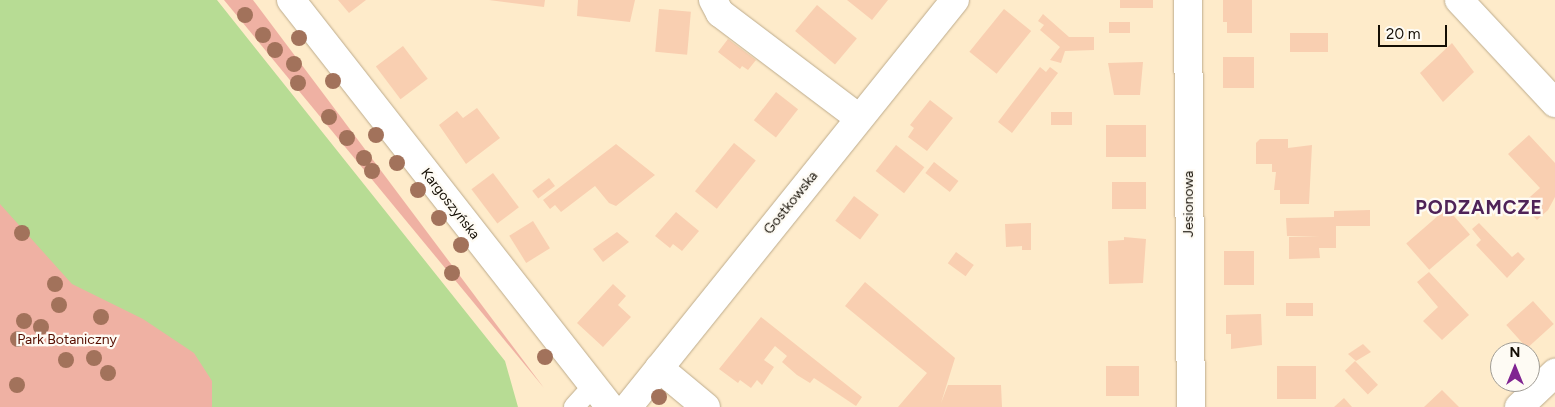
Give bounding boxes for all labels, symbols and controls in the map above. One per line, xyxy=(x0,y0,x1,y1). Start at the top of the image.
scale bar xyxy=(1380,15,1449,47)
text: 20 m xyxy=(1386,25,1420,43)
street label: Kargoszyńska xyxy=(417,165,483,243)
street label: Gostkowska xyxy=(760,168,822,238)
street label: Jesionowa xyxy=(1181,171,1197,237)
district label: PODZAMCZE xyxy=(1414,197,1544,219)
park label: Park Botaniczny xyxy=(17,332,117,348)
north arrow xyxy=(1490,342,1540,392)
text: N xyxy=(1510,344,1520,361)

